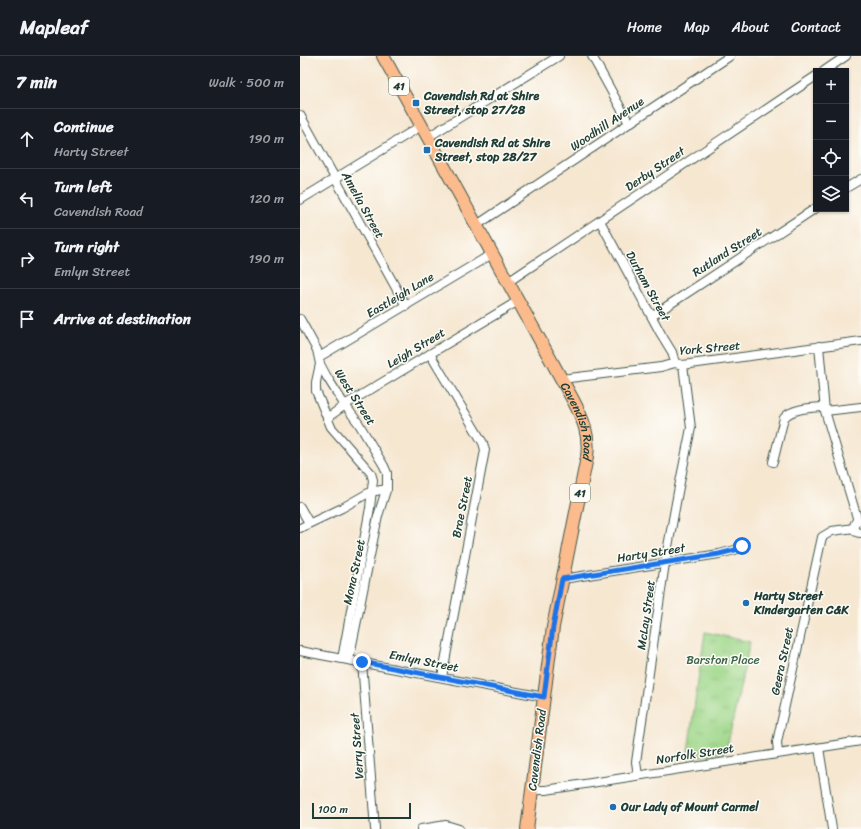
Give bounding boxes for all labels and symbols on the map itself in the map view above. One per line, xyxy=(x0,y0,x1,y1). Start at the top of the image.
road number: 41 xyxy=(389,77,409,95)
place label: Cavendish Rd at Shire Street, stop 27/28 xyxy=(423,85,539,121)
street label: Woodhill Avenue xyxy=(565,91,649,157)
marker: Cavendish Rd at Shire Street, stop 27/28 xyxy=(411,98,421,108)
place label: Cavendish Rd at Shire Street, stop 28/27 xyxy=(434,132,550,168)
street label: Derby Street xyxy=(620,140,691,197)
marker: Cavendish Rd at Shire Street, stop 28/27 xyxy=(422,145,432,155)
street label: Amelia Street xyxy=(335,166,391,243)
street label: Rutland Street xyxy=(688,221,766,283)
street label: Durham Street xyxy=(620,247,677,326)
street label: Eastleigh Lane xyxy=(362,266,438,324)
street label: Leigh Street xyxy=(382,322,450,374)
street label: York Street xyxy=(679,334,741,362)
street label: West Street xyxy=(328,364,382,430)
street label: Cavendish Road xyxy=(554,378,599,463)
street label: Brae Street xyxy=(445,474,479,540)
road number: 41 xyxy=(570,484,590,502)
street label: Mona Street xyxy=(336,537,372,607)
street label: Harty Street xyxy=(615,537,688,569)
route start xyxy=(733,537,751,555)
street label: McLay Street xyxy=(630,579,662,651)
place label: Harty Street Kindergarten C&K xyxy=(753,585,849,621)
marker: Harty Street Kindergarten C&K xyxy=(741,598,751,608)
street label: Geera Street xyxy=(764,625,800,697)
street label: Emlyn Street xyxy=(387,643,461,679)
park label: Barston Place xyxy=(686,649,760,671)
route end xyxy=(353,653,371,671)
street label: Cavendish Road xyxy=(521,707,553,792)
street label: Verry Street xyxy=(344,711,370,780)
street label: Norfolk Street xyxy=(654,737,736,771)
place label: Our Lady of Mount Carmel xyxy=(620,796,759,818)
scale bar xyxy=(312,801,411,820)
marker: Our Lady of Mount Carmel xyxy=(608,802,618,812)

